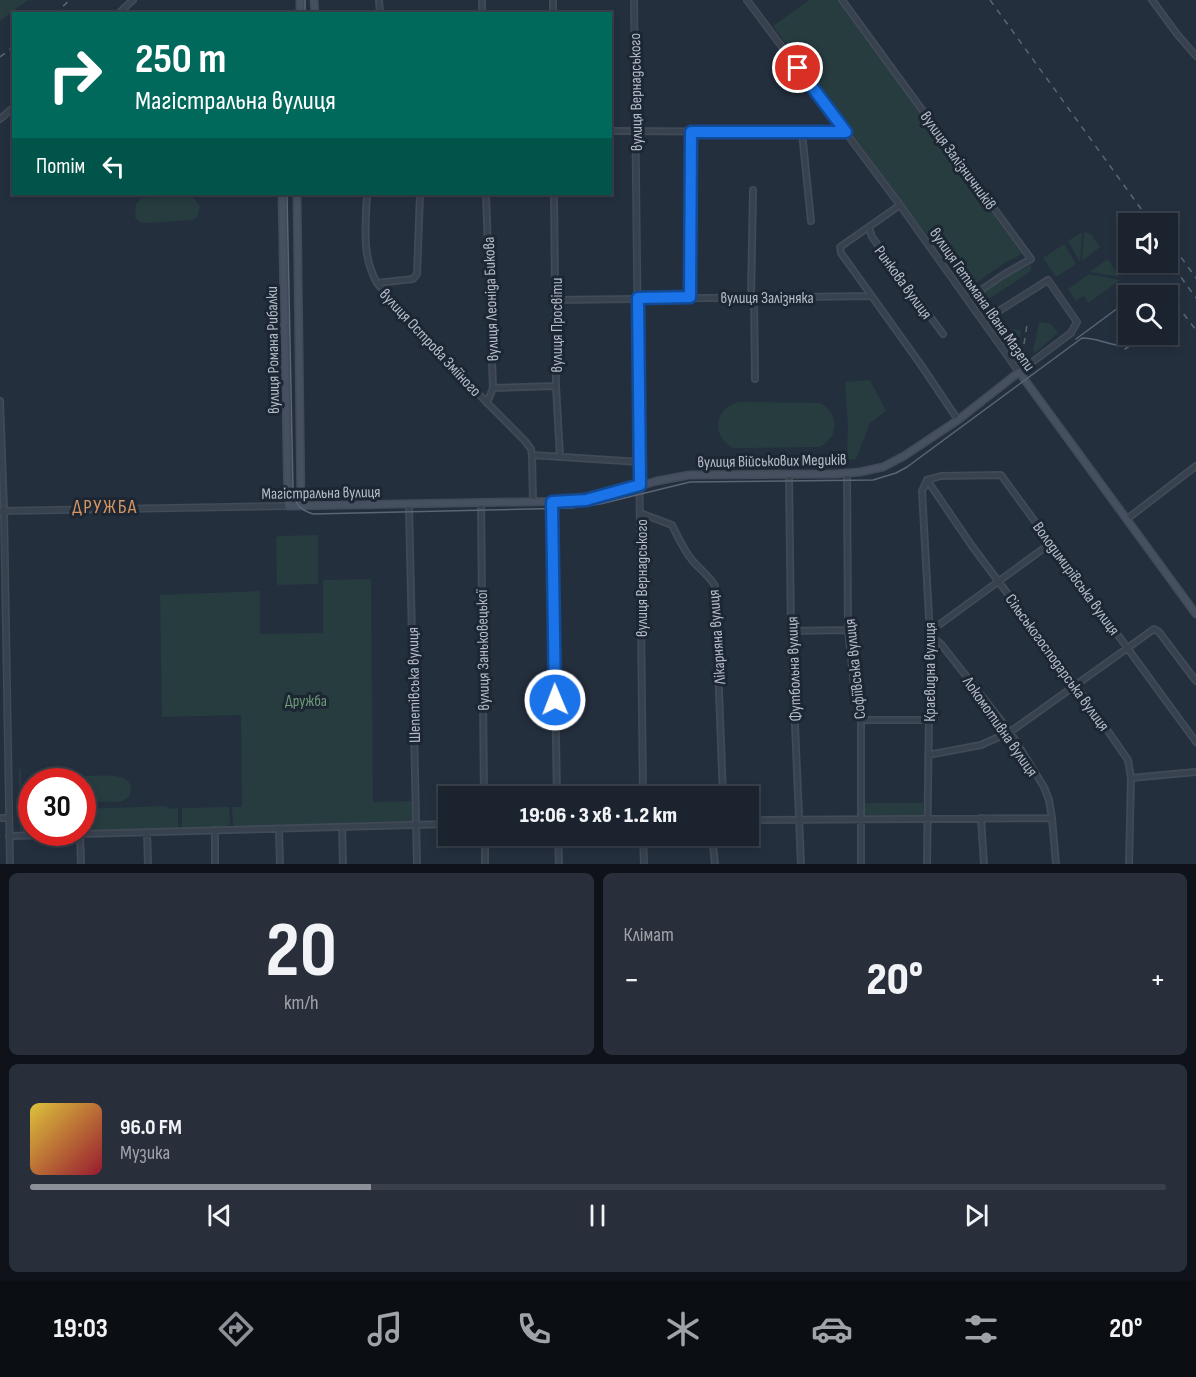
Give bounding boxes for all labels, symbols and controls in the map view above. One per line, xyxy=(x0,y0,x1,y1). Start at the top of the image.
street label: вулиця Вернадського xyxy=(626,33,647,151)
text: 250 m xyxy=(135,34,226,85)
icon: right xyxy=(36,36,114,114)
pin xyxy=(772,42,823,93)
icon: arrive xyxy=(781,51,814,84)
text: Магістральна вулиця xyxy=(135,85,336,117)
street label: вулиця Залізничників xyxy=(916,108,1000,214)
icon: left xyxy=(97,150,130,183)
text: Потім xyxy=(36,153,85,180)
map controls xyxy=(1118,213,1178,345)
button: sound xyxy=(1118,213,1178,273)
street label: вулиця Гетьмана Івана Мазепи xyxy=(925,225,1038,375)
street label: вулиця Леоніда Бикова xyxy=(480,236,503,362)
street label: Ринкова вулиця xyxy=(870,243,936,323)
street label: вулиця Просвіти xyxy=(548,278,567,372)
street label: вулиця Острова Зміїного xyxy=(375,285,485,401)
button: search xyxy=(1118,285,1178,345)
street label: вулиця Романа Рибалки xyxy=(263,286,284,414)
street label: вулиця Залізняка xyxy=(720,289,814,308)
street label: вулиця Військових Медиків xyxy=(697,451,847,472)
street label: Магістральна вулиця xyxy=(261,483,381,504)
district label: ДРУЖБА xyxy=(72,495,138,519)
street label: Володимирівська вулиця xyxy=(1028,518,1123,639)
street label: вулиця Вернадського xyxy=(633,519,652,637)
street label: вулиця Заньковецької xyxy=(473,588,494,711)
street label: Лікарняна вулиця xyxy=(705,589,730,686)
street label: Сільськогосподарська вулиця xyxy=(1001,591,1113,735)
street label: Футбольна вулиця xyxy=(783,616,806,722)
street label: Софіївська вулиця xyxy=(841,618,870,720)
street label: Краєвидна вулиця xyxy=(921,622,940,722)
street label: Шепетівська вулиця xyxy=(404,627,425,743)
position arrow xyxy=(523,668,587,732)
street label: Локомотивна вулиця xyxy=(958,672,1041,780)
park label: Дружба xyxy=(285,692,327,711)
speed limit sign: 30 xyxy=(18,768,96,846)
text: 19:06 · 3 хв · 1.2 km xyxy=(520,802,677,829)
text: 20 xyxy=(266,905,337,998)
text: Клімат xyxy=(624,923,674,947)
text: 20° xyxy=(866,953,923,1008)
text: − xyxy=(624,960,640,1000)
text: + xyxy=(1150,960,1166,1000)
text: km/h xyxy=(284,991,319,1015)
text: 96.0 FM xyxy=(120,1114,182,1141)
text: Музика xyxy=(120,1141,170,1165)
icon: previous xyxy=(203,1199,236,1232)
icon: pause xyxy=(581,1199,614,1232)
icon: next xyxy=(960,1199,993,1232)
icon: directions xyxy=(215,1308,257,1350)
icon: music xyxy=(364,1308,406,1350)
icon: phone xyxy=(513,1308,555,1350)
icon: climate xyxy=(662,1308,704,1350)
icon: car xyxy=(811,1308,853,1350)
icon: filters xyxy=(960,1308,1002,1350)
text: 19:03 xyxy=(54,1313,108,1345)
text: 20° xyxy=(1109,1313,1142,1345)

